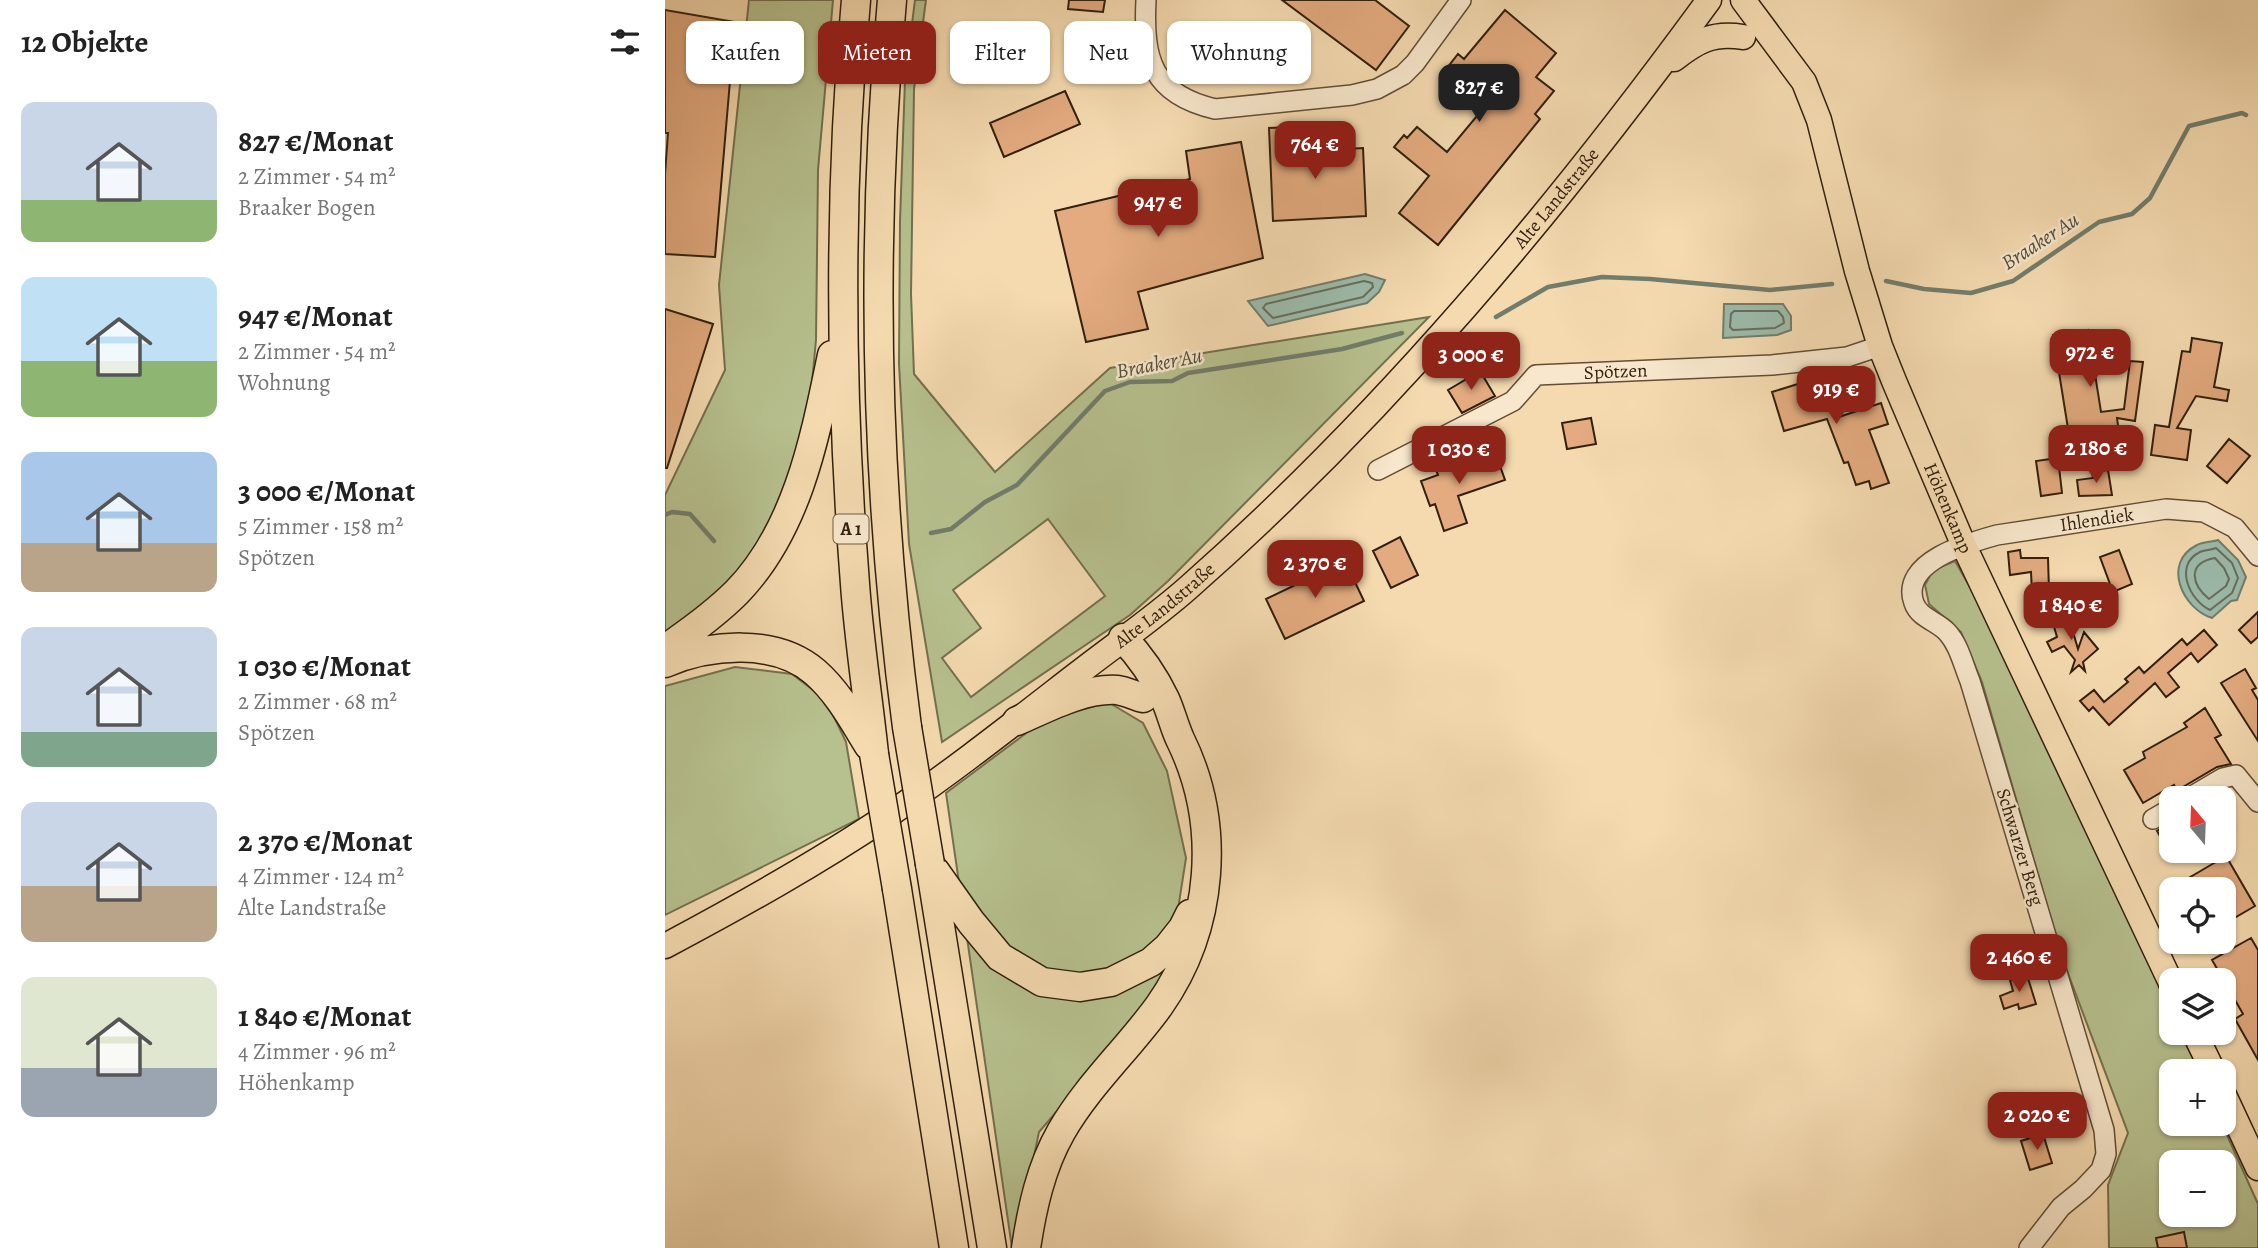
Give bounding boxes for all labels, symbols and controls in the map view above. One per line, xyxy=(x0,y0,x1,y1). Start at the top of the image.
chip: Kaufen xyxy=(686,21,804,84)
chip: Mieten xyxy=(818,21,936,84)
chip: Filter xyxy=(950,21,1050,84)
chip: Neu xyxy=(1064,21,1153,84)
chip: Wohnung xyxy=(1167,21,1311,84)
text: 12 Objekte xyxy=(21,22,148,62)
icon: filters xyxy=(606,23,644,61)
pin: 827 € xyxy=(1430,64,1528,124)
text: 827 € xyxy=(1454,71,1504,102)
text: 827 €/Monat xyxy=(238,121,394,161)
pin: 764 € xyxy=(1266,122,1364,181)
text: 764 € xyxy=(1291,128,1339,159)
icon: home xyxy=(77,130,161,214)
street label: Alte Landstraße xyxy=(1507,142,1605,255)
text: 2 Zimmer · 54 m² xyxy=(238,161,396,192)
pin: 947 € xyxy=(1109,180,1207,239)
text: 947 € xyxy=(1134,186,1182,217)
text: Braaker Bogen xyxy=(238,192,376,223)
water label: Braaker Au xyxy=(1996,206,2084,276)
text: 947 €/Monat xyxy=(238,296,393,336)
icon: home xyxy=(77,305,161,389)
pin: 972 € xyxy=(2041,330,2139,389)
pin: 3 000 € xyxy=(1406,332,1536,392)
text: 2 Zimmer · 54 m² xyxy=(238,336,396,367)
text: 972 € xyxy=(2066,336,2114,367)
text: 3 000 € xyxy=(1438,339,1504,370)
water label: Braaker Au xyxy=(1114,341,1204,385)
street label: Spötzen xyxy=(1583,357,1648,386)
pin: 919 € xyxy=(1787,366,1885,426)
text: Wohnung xyxy=(238,367,331,398)
text: 919 € xyxy=(1813,373,1859,404)
pin: 1 030 € xyxy=(1394,426,1524,486)
pin: 2 180 € xyxy=(2031,426,2161,485)
text: 2 180 € xyxy=(2064,432,2128,463)
text: 1 030 € xyxy=(1428,433,1490,464)
street label: Höhenkamp xyxy=(1917,459,1979,558)
text: 3 000 €/Monat xyxy=(238,471,415,511)
icon: home xyxy=(77,480,161,564)
street label: Ihlendiek xyxy=(2058,501,2136,538)
text: 5 Zimmer · 158 m² xyxy=(238,511,403,542)
road number: A 1 xyxy=(833,514,869,544)
pin: 2 370 € xyxy=(1250,540,1380,600)
text: Spötzen xyxy=(238,542,315,573)
text: 2 370 € xyxy=(1283,547,1347,578)
street label: Alte Landstraße xyxy=(1108,557,1221,655)
pin: 1 840 € xyxy=(2006,582,2136,642)
text: 1 840 € xyxy=(2040,589,2102,620)
text: 1 030 €/Monat xyxy=(238,646,411,686)
icon: home xyxy=(77,655,161,739)
text: 2 Zimmer · 68 m² xyxy=(238,686,397,717)
text: Spötzen xyxy=(238,717,315,748)
street label: Schwarzer Berg xyxy=(1990,785,2050,909)
north arrow xyxy=(2159,786,2237,863)
map controls xyxy=(2159,786,2236,1227)
text: 2 370 €/Monat xyxy=(238,821,412,861)
icon: home xyxy=(77,830,161,914)
text: 4 Zimmer · 124 m² xyxy=(238,861,404,892)
button: locate xyxy=(2159,877,2236,954)
text: Alte Landstraße xyxy=(238,892,386,923)
pin: 2 460 € xyxy=(1954,934,2084,994)
text: 2 460 € xyxy=(1986,941,2052,972)
button: layers xyxy=(2159,968,2236,1045)
text: 1 840 €/Monat xyxy=(238,996,411,1036)
icon: home xyxy=(77,1005,161,1089)
text: 4 Zimmer · 96 m² xyxy=(238,1036,396,1067)
button: + xyxy=(2159,1059,2236,1136)
text: Höhenkamp xyxy=(238,1067,355,1098)
pin: 2 020 € xyxy=(1972,1092,2102,1152)
text: 2 020 € xyxy=(2004,1099,2070,1130)
button: − xyxy=(2159,1150,2236,1227)

